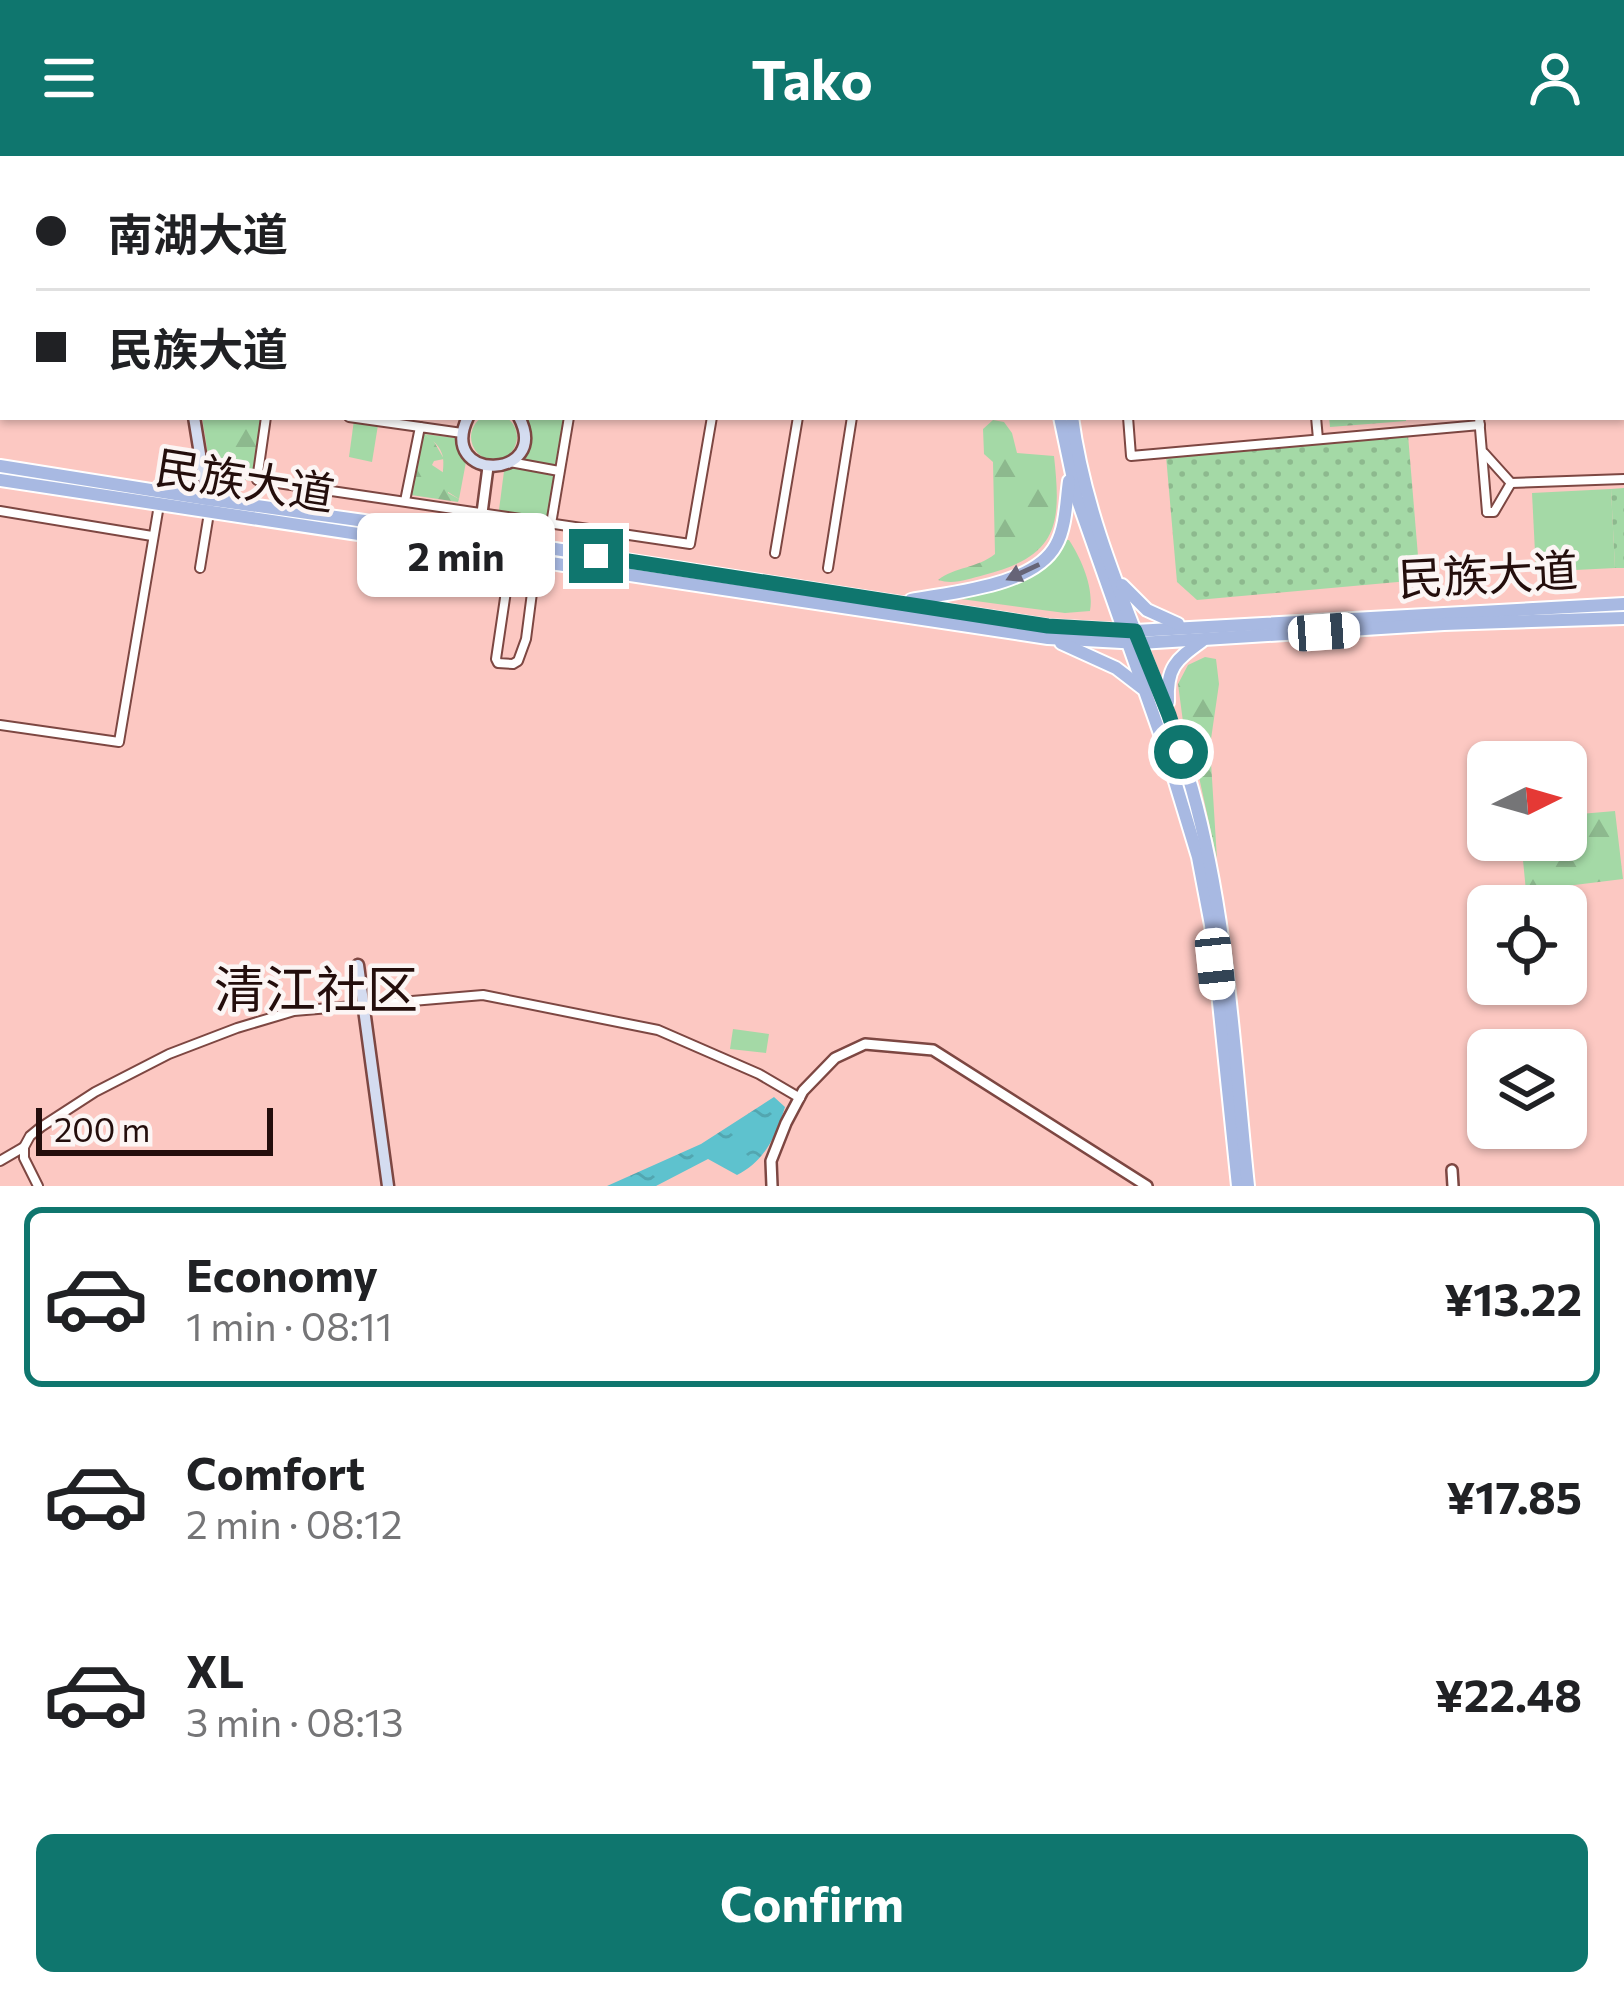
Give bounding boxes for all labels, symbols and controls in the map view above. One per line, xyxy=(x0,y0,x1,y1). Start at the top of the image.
icon: menu xyxy=(36,45,102,111)
text: Tako xyxy=(751,45,873,111)
icon: person xyxy=(1522,45,1588,111)
text: 南湖大道 xyxy=(108,205,288,260)
text: 民族大道 xyxy=(108,320,288,375)
street label: 民族大道 xyxy=(152,437,339,520)
callout: 2 min xyxy=(356,514,554,598)
route end xyxy=(569,529,623,583)
text: 2 min xyxy=(407,531,505,579)
street label: 民族大道 xyxy=(1397,540,1579,605)
one-way arrow xyxy=(1005,562,1040,582)
car xyxy=(1287,612,1361,652)
route start xyxy=(1154,725,1208,779)
north arrow xyxy=(1467,741,1587,861)
map controls xyxy=(1467,741,1587,1149)
button: locate xyxy=(1467,885,1587,1005)
car xyxy=(1193,926,1237,1002)
district label: 清江社区 xyxy=(214,956,418,1019)
button: layers xyxy=(1467,1029,1587,1149)
scale bar xyxy=(36,1102,273,1155)
text: 200 m xyxy=(54,1108,150,1149)
icon: car xyxy=(42,1243,150,1351)
text: Economy xyxy=(186,1246,378,1301)
text: ¥13.22 xyxy=(1444,1270,1582,1325)
text: 1 min · 08:11 xyxy=(186,1301,392,1349)
icon: car xyxy=(42,1441,150,1549)
text: Comfort xyxy=(186,1444,365,1499)
text: ¥17.85 xyxy=(1446,1468,1582,1523)
text: 2 min · 08:12 xyxy=(186,1499,402,1547)
icon: car xyxy=(42,1639,150,1747)
text: XL xyxy=(186,1642,244,1697)
text: ¥22.48 xyxy=(1435,1666,1582,1721)
text: 3 min · 08:13 xyxy=(186,1697,404,1745)
button: Confirm xyxy=(36,1834,1588,1972)

